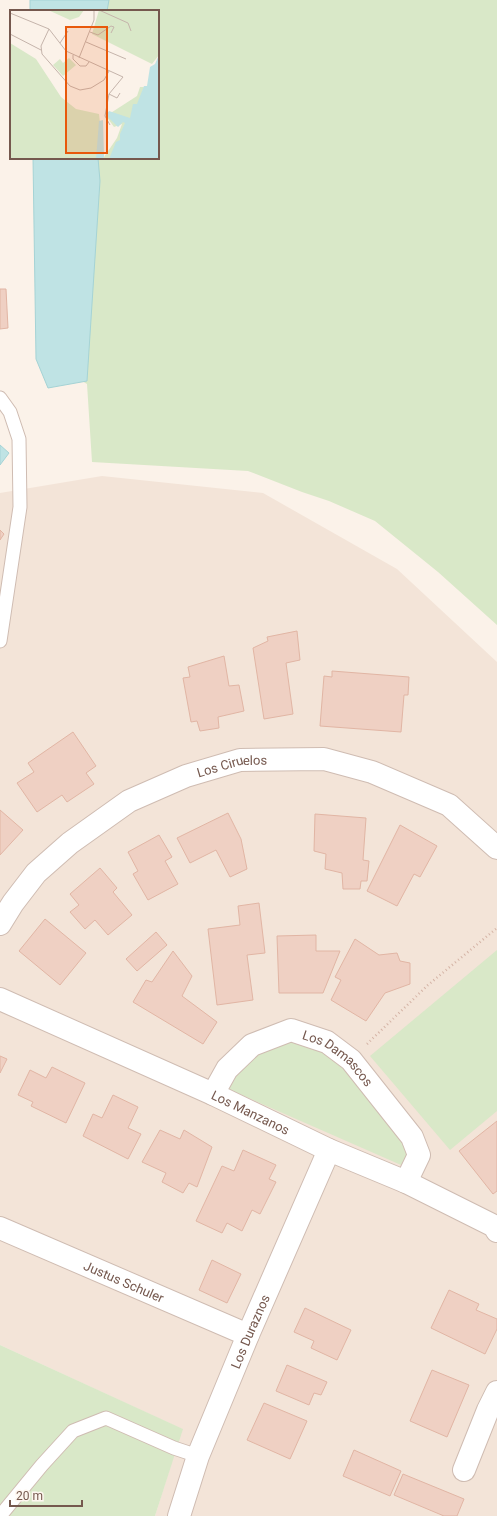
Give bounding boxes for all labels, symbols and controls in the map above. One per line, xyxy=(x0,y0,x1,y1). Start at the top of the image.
inset map xyxy=(10,10,159,159)
street label: Los Ciruelos xyxy=(195,752,267,780)
street label: Los Damascos xyxy=(301,1027,376,1089)
street label: Los Manzanos xyxy=(209,1087,292,1137)
street label: Justus Schuler xyxy=(82,1258,167,1306)
street label: Los Duraznos xyxy=(228,1292,273,1371)
scale bar xyxy=(10,1482,82,1508)
text: 20 m xyxy=(16,1489,43,1503)

